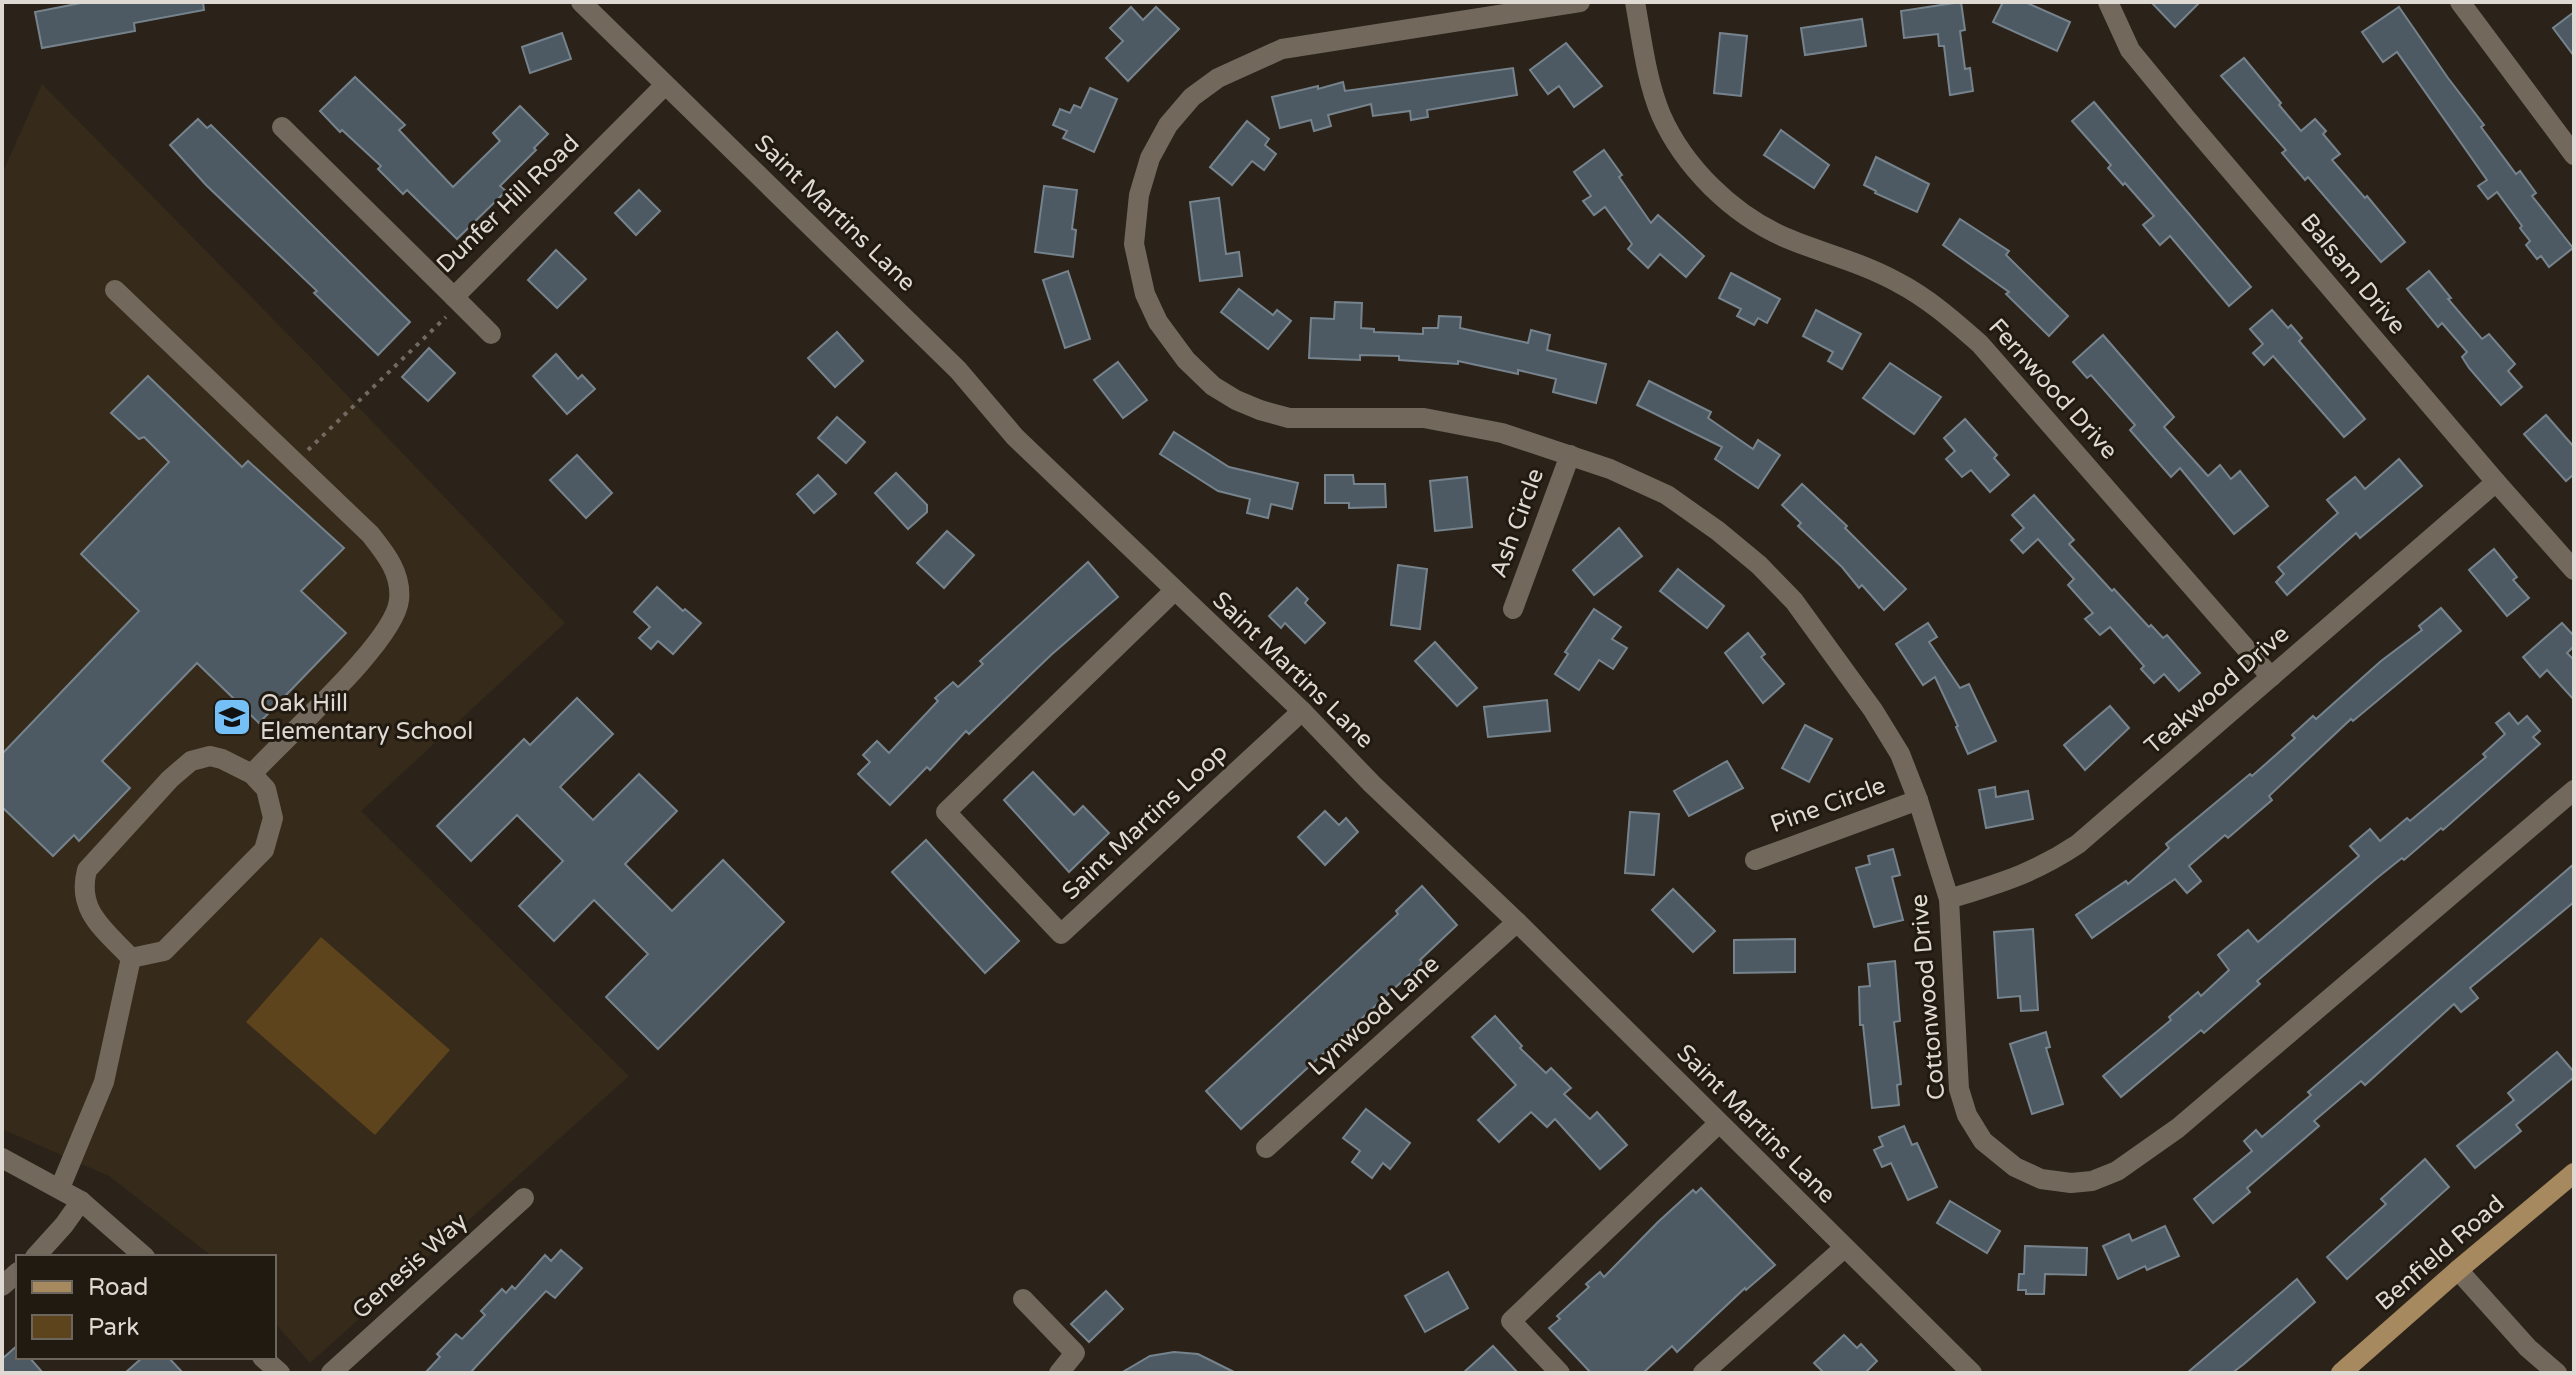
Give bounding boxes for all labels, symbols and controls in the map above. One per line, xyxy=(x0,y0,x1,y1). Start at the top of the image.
street label: Dunfer Hill Road xyxy=(431,129,585,279)
street label: Saint Martins Lane xyxy=(748,129,922,297)
street label: Balsam Drive xyxy=(2294,208,2412,340)
street label: Fernwood Drive xyxy=(1982,313,2124,465)
street label: Ash Circle xyxy=(1484,464,1550,582)
street label: Saint Martins Lane xyxy=(1206,586,1380,754)
street label: Teakwood Drive xyxy=(2139,619,2295,761)
place label: Oak Hill Elementary School xyxy=(260,689,473,746)
school or university icon: Oak Hill Elementary School xyxy=(211,696,253,738)
street label: Saint Martins Loop xyxy=(1056,738,1234,906)
street label: Pine Circle xyxy=(1767,771,1889,839)
street label: Cottonwood Drive xyxy=(1905,893,1951,1101)
street label: Lynwood Lane xyxy=(1303,950,1445,1082)
street label: Saint Martins Lane xyxy=(1670,1038,1842,1210)
street label: Benfield Road xyxy=(2370,1189,2510,1317)
street label: Genesis Way xyxy=(347,1207,474,1325)
legend xyxy=(16,1255,276,1359)
text: Road xyxy=(88,1273,148,1302)
text: Park xyxy=(88,1313,139,1342)

